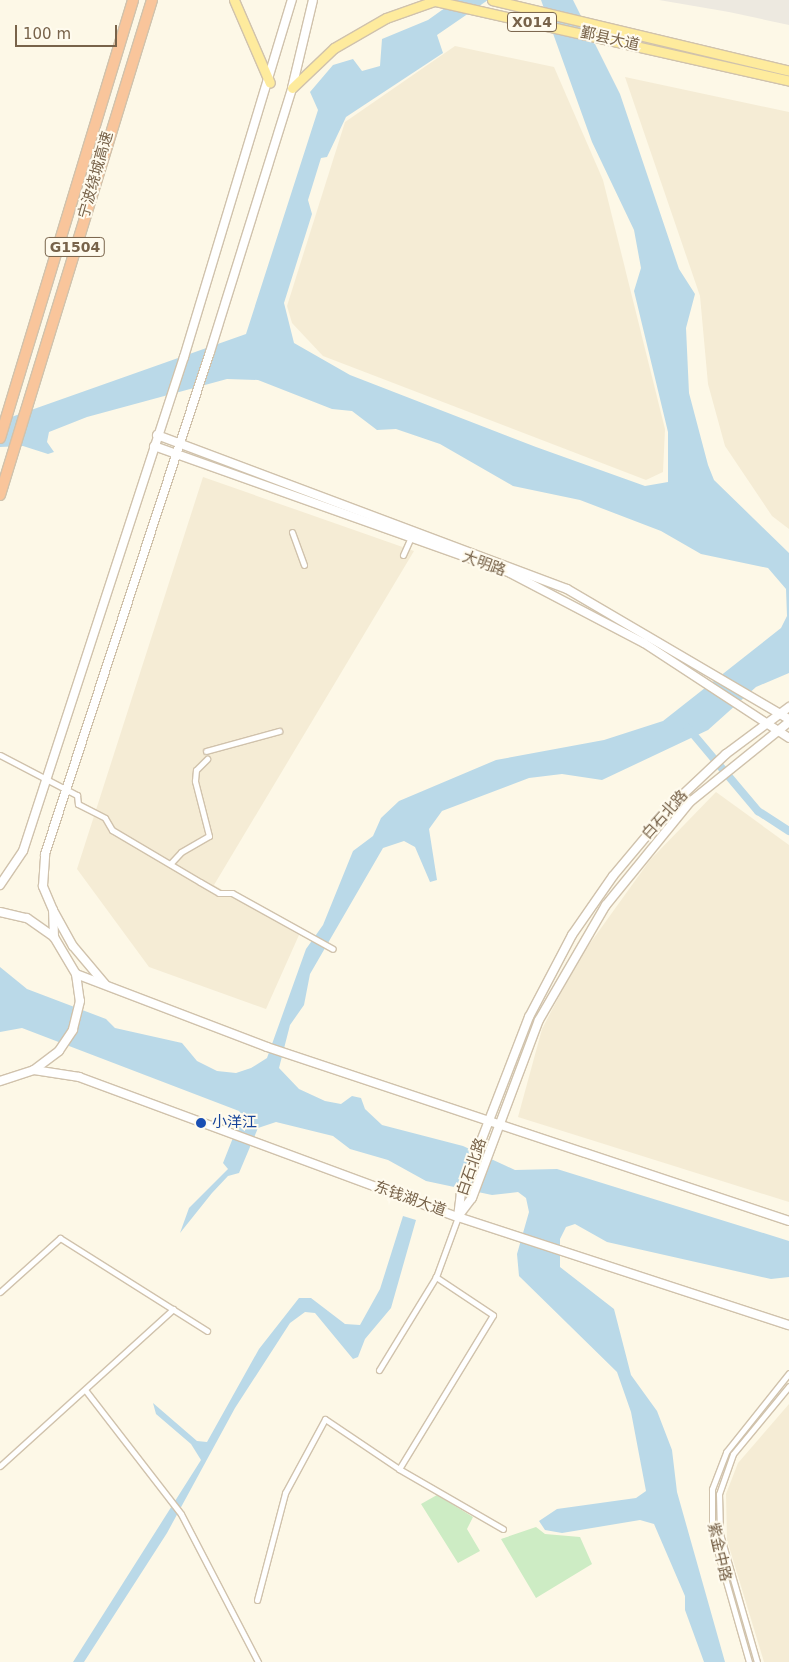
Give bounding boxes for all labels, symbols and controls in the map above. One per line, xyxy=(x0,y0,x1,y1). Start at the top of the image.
road number: X014 xyxy=(506,11,558,34)
scale bar xyxy=(18,15,120,47)
street label: 鄞县大道 xyxy=(579,23,641,55)
text: 100 m xyxy=(23,25,71,43)
street label: 宁波绕城高速 xyxy=(75,129,117,221)
road number: G1504 xyxy=(44,236,106,258)
street label: 大明路 xyxy=(460,548,508,580)
street label: 白石北路 xyxy=(638,787,692,843)
place label: 小洋江 xyxy=(212,1114,257,1132)
marker: 小洋江 xyxy=(194,1116,208,1130)
street label: 白石北路 xyxy=(454,1136,490,1198)
street label: 东钱湖大道 xyxy=(372,1178,448,1220)
street label: 紫金中路 xyxy=(703,1521,735,1583)

